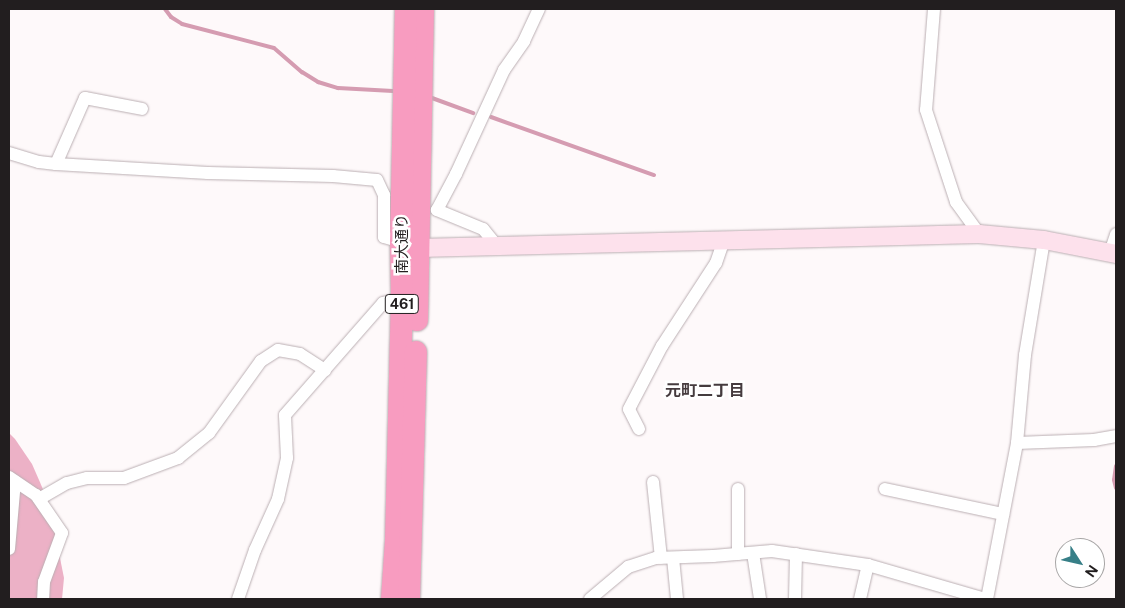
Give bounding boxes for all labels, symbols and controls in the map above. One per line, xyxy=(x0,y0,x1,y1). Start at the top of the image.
street label: 南大通り xyxy=(393,214,411,274)
road number: 461 xyxy=(384,292,420,316)
district label: 元町二丁目 xyxy=(665,381,745,401)
north arrow xyxy=(1055,538,1105,588)
text: N xyxy=(1082,562,1101,580)

